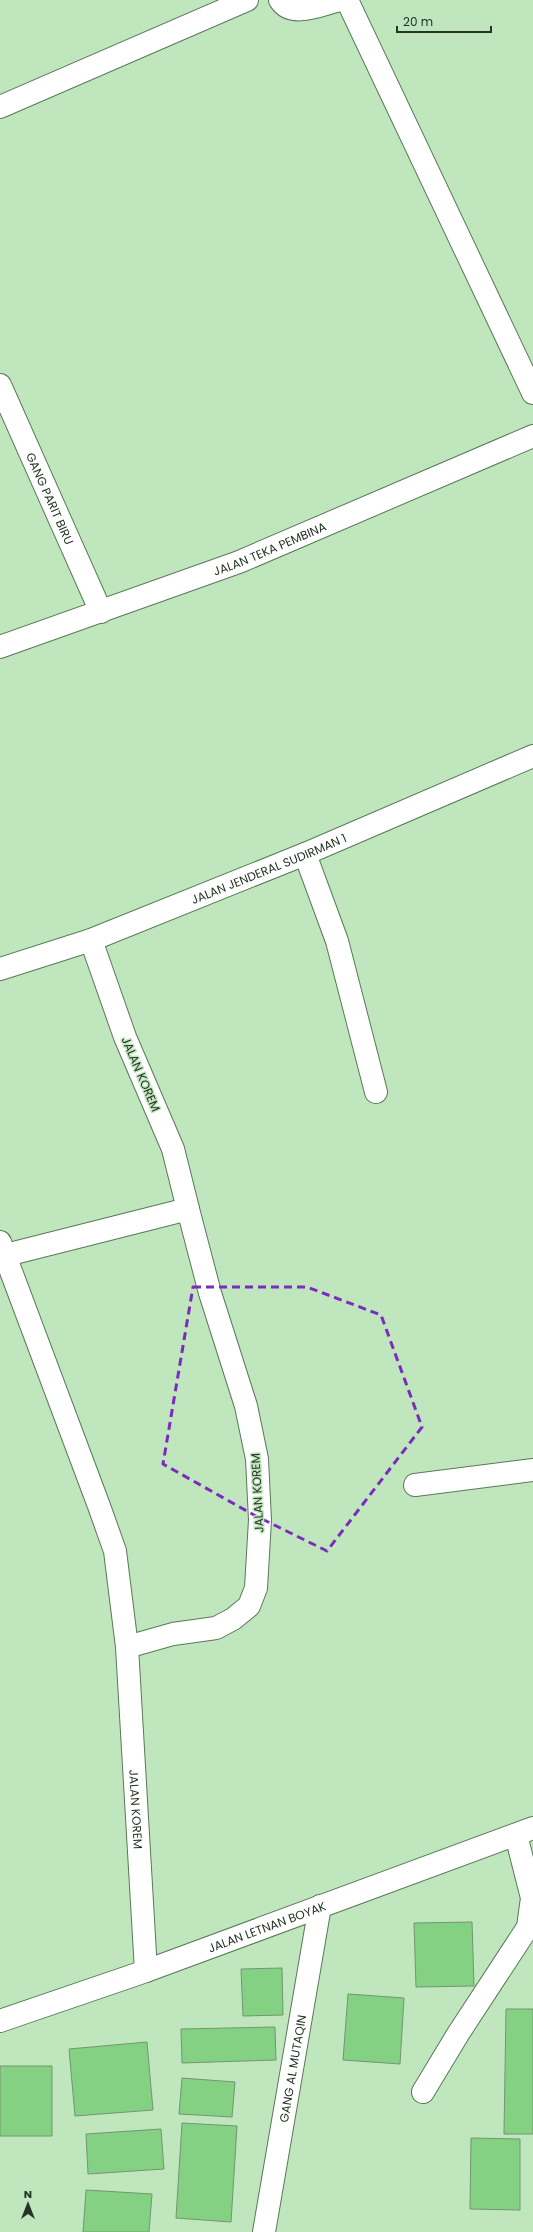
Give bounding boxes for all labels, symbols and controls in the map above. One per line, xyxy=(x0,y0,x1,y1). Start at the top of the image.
scale bar xyxy=(397,8,491,34)
text: 20 m xyxy=(403,13,433,30)
street label: GANG PARIT BIRU xyxy=(22,450,78,547)
street label: JALAN TEKA PEMBINA xyxy=(211,517,329,579)
street label: JALAN JENDERAL SUDIRMAN 1 xyxy=(188,829,349,908)
street label: JALAN KOREM xyxy=(118,1034,164,1114)
street label: JALAN KOREM xyxy=(246,1453,268,1533)
street label: JALAN KOREM xyxy=(126,1769,147,1850)
street label: JALAN LETNAN BOYAK xyxy=(205,1897,328,1956)
street label: GANG AL MUTAQIN xyxy=(275,2013,310,2123)
north arrow xyxy=(8,2184,48,2224)
text: N xyxy=(24,2186,32,2202)

